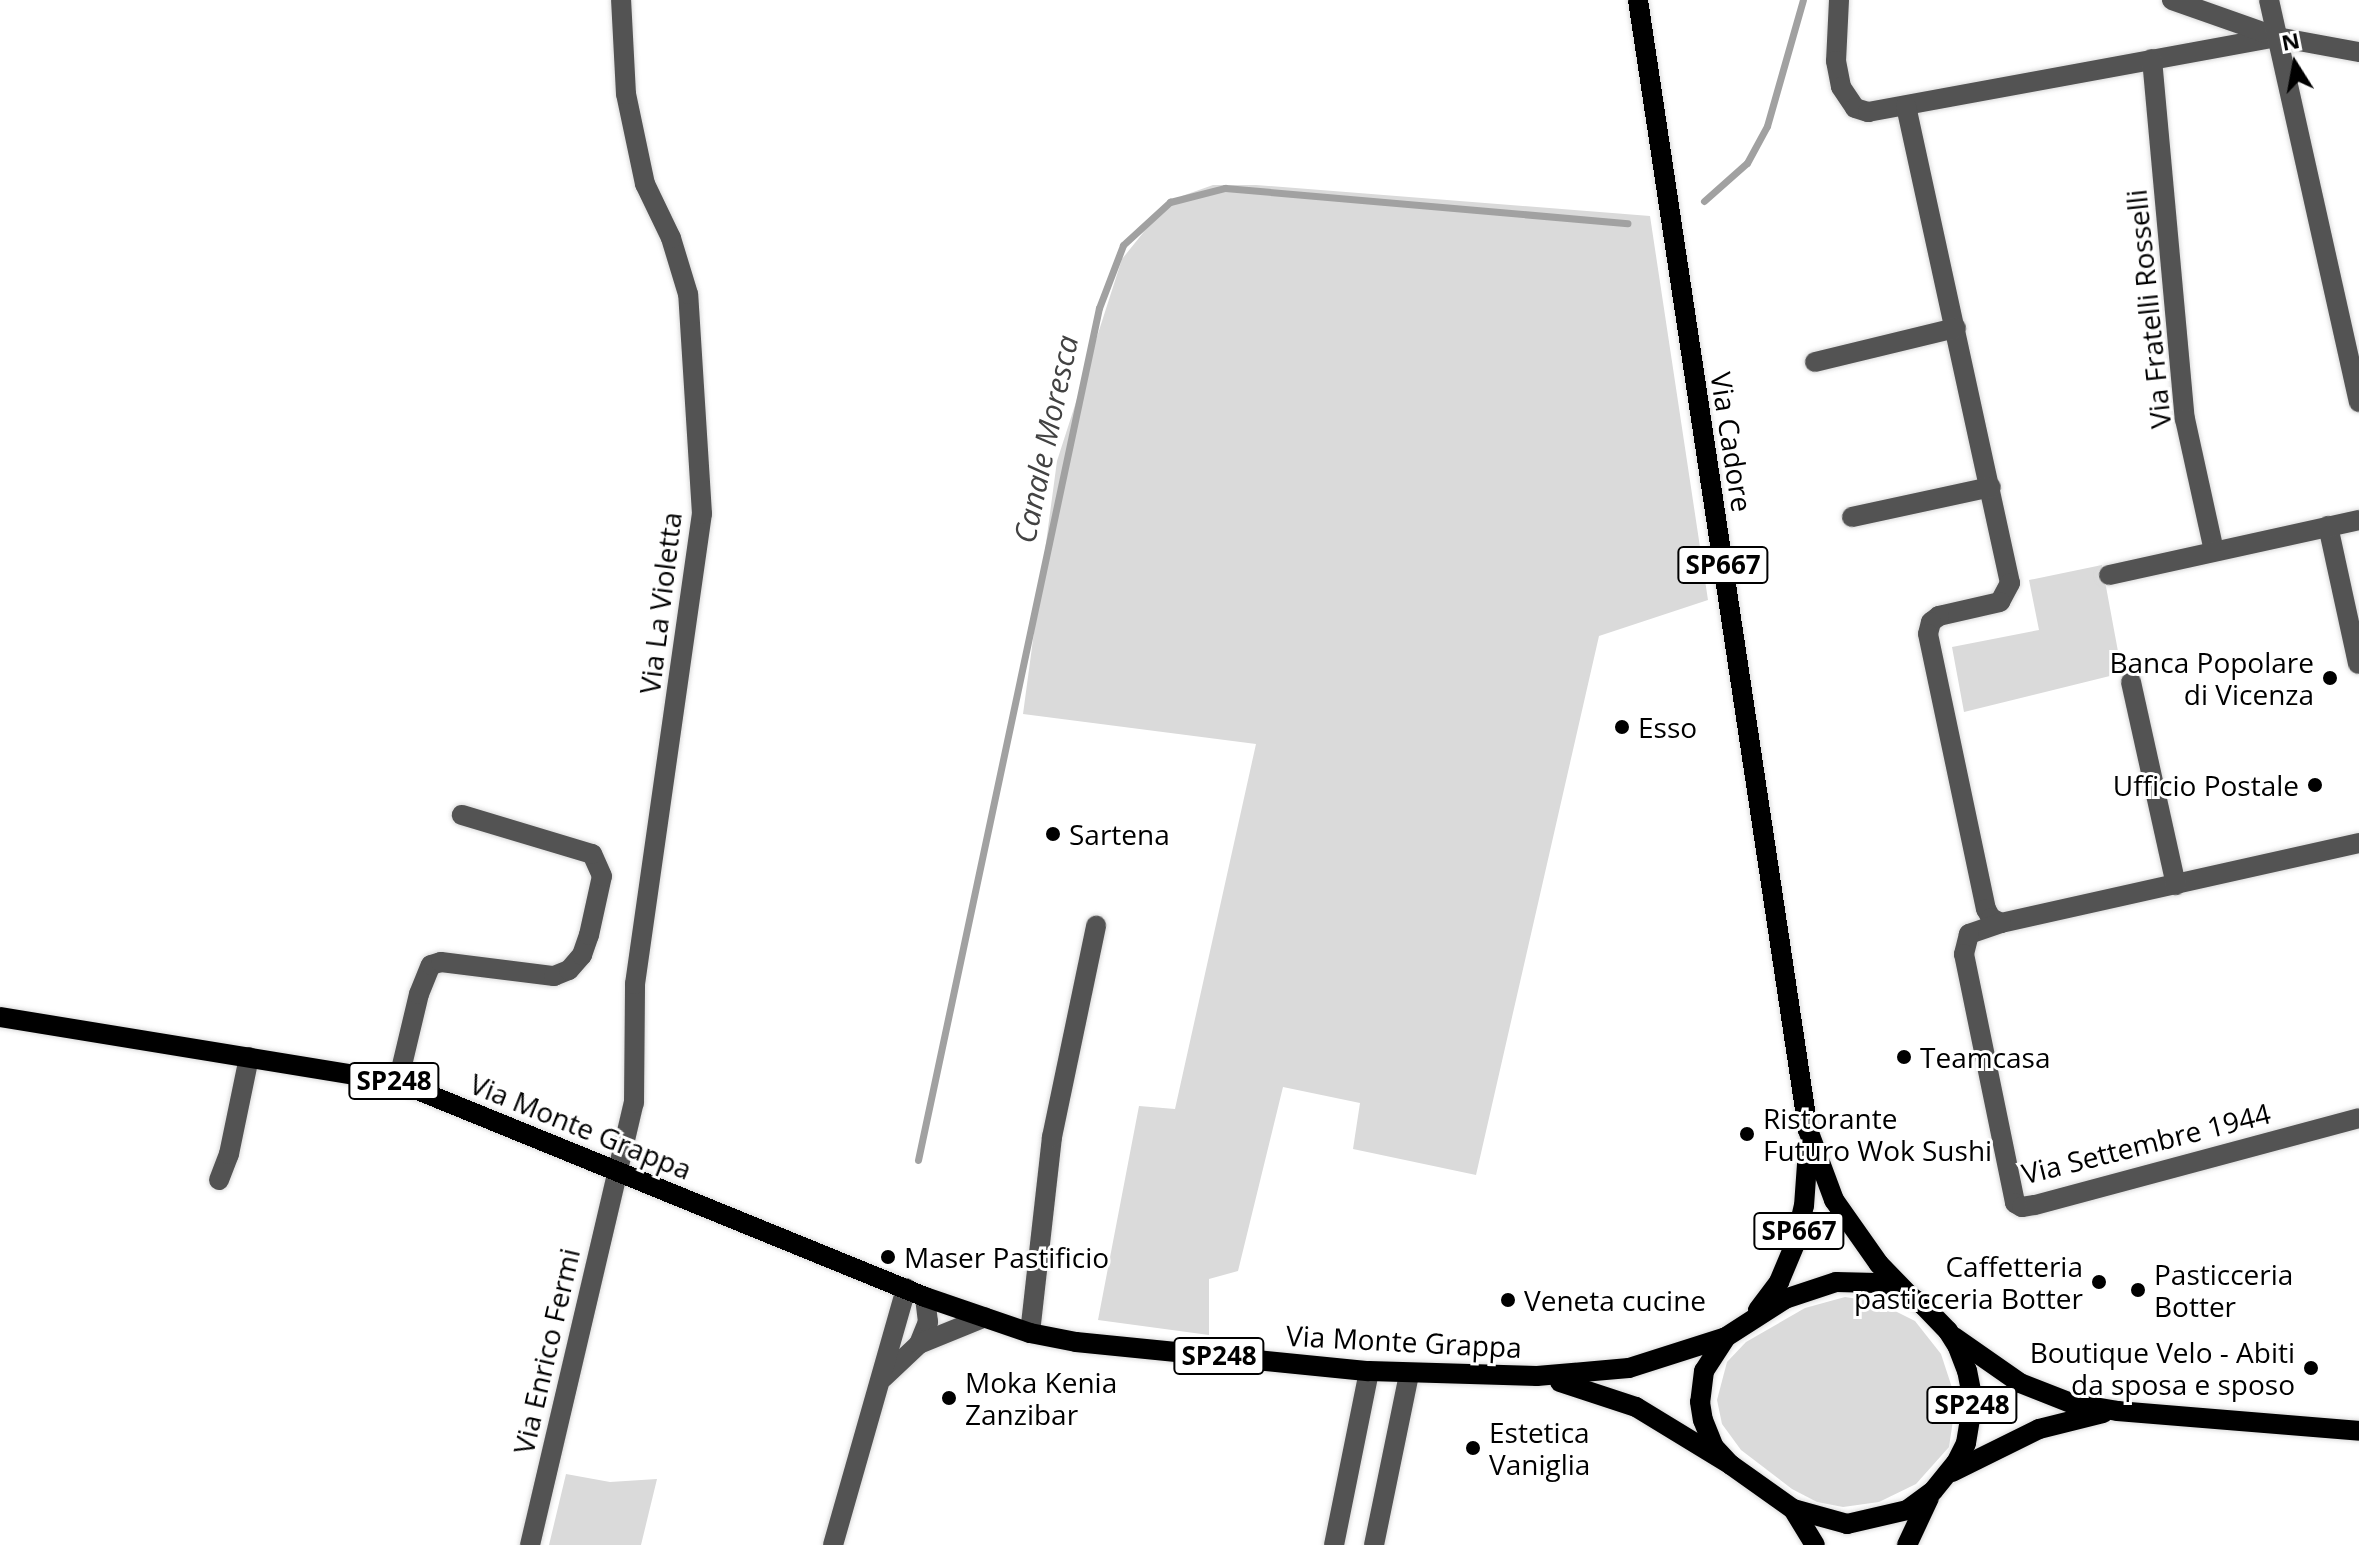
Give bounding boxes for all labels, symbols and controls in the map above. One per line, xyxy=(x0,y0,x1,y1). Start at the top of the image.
north arrow xyxy=(2255,24,2335,104)
text: N xyxy=(2279,24,2302,57)
street label: Via Fratelli Rosselli xyxy=(2119,188,2177,430)
water label: Canale Moresca xyxy=(1006,332,1086,546)
street label: Via Cadore xyxy=(1704,370,1760,514)
street label: Via La Violetta xyxy=(632,510,688,696)
road number: SP667 xyxy=(1677,543,1769,587)
place label: Banca Popolare di Vicenza xyxy=(2109,645,2314,711)
marker: Banca Popolare di Vicenza xyxy=(2321,669,2339,687)
place label: Esso xyxy=(1638,710,1697,744)
marker: Esso xyxy=(1613,718,1631,736)
place label: Ufficio Postale xyxy=(2113,768,2299,802)
marker: Ufficio Postale xyxy=(2306,776,2324,794)
place label: Sartena xyxy=(1069,817,1170,851)
marker: Sartena xyxy=(1044,825,1062,843)
place label: Teamcasa xyxy=(1920,1040,2050,1074)
marker: Teamcasa xyxy=(1895,1048,1913,1066)
road number: SP248 xyxy=(348,1059,440,1103)
street label: Via Monte Grappa xyxy=(465,1066,697,1186)
street label: Via Settembre 1944 xyxy=(2018,1096,2274,1190)
place label: Ristorante Futuro Wok Sushi xyxy=(1763,1101,1992,1167)
marker: Ristorante Futuro Wok Sushi xyxy=(1738,1125,1756,1143)
road number: SP667 xyxy=(1753,1209,1845,1253)
place label: Maser Pastificio xyxy=(904,1240,1109,1274)
street label: Via Enrico Fermi xyxy=(506,1245,586,1457)
marker: Maser Pastificio xyxy=(879,1248,897,1266)
place label: Caffetteria pasticceria Botter xyxy=(1854,1249,2083,1315)
place label: Pasticceria Botter xyxy=(2154,1257,2293,1323)
marker: Caffetteria pasticceria Botter xyxy=(2090,1273,2108,1291)
marker: Pasticceria Botter xyxy=(2129,1281,2147,1299)
place label: Veneta cucine xyxy=(1524,1283,1706,1317)
marker: Veneta cucine xyxy=(1499,1291,1517,1309)
street label: Via Monte Grappa xyxy=(1285,1318,1523,1364)
road number: SP248 xyxy=(1173,1334,1265,1378)
place label: Boutique Velo - Abiti da sposa e sposo xyxy=(2030,1335,2295,1401)
marker: Boutique Velo - Abiti da sposa e sposo xyxy=(2302,1359,2320,1377)
place label: Moka Kenia Zanzibar xyxy=(965,1365,1117,1431)
road number: SP248 xyxy=(1926,1383,2018,1427)
marker: Moka Kenia Zanzibar xyxy=(940,1389,958,1407)
place label: Estetica Vaniglia xyxy=(1489,1415,1590,1481)
marker: Estetica Vaniglia xyxy=(1464,1439,1482,1457)

